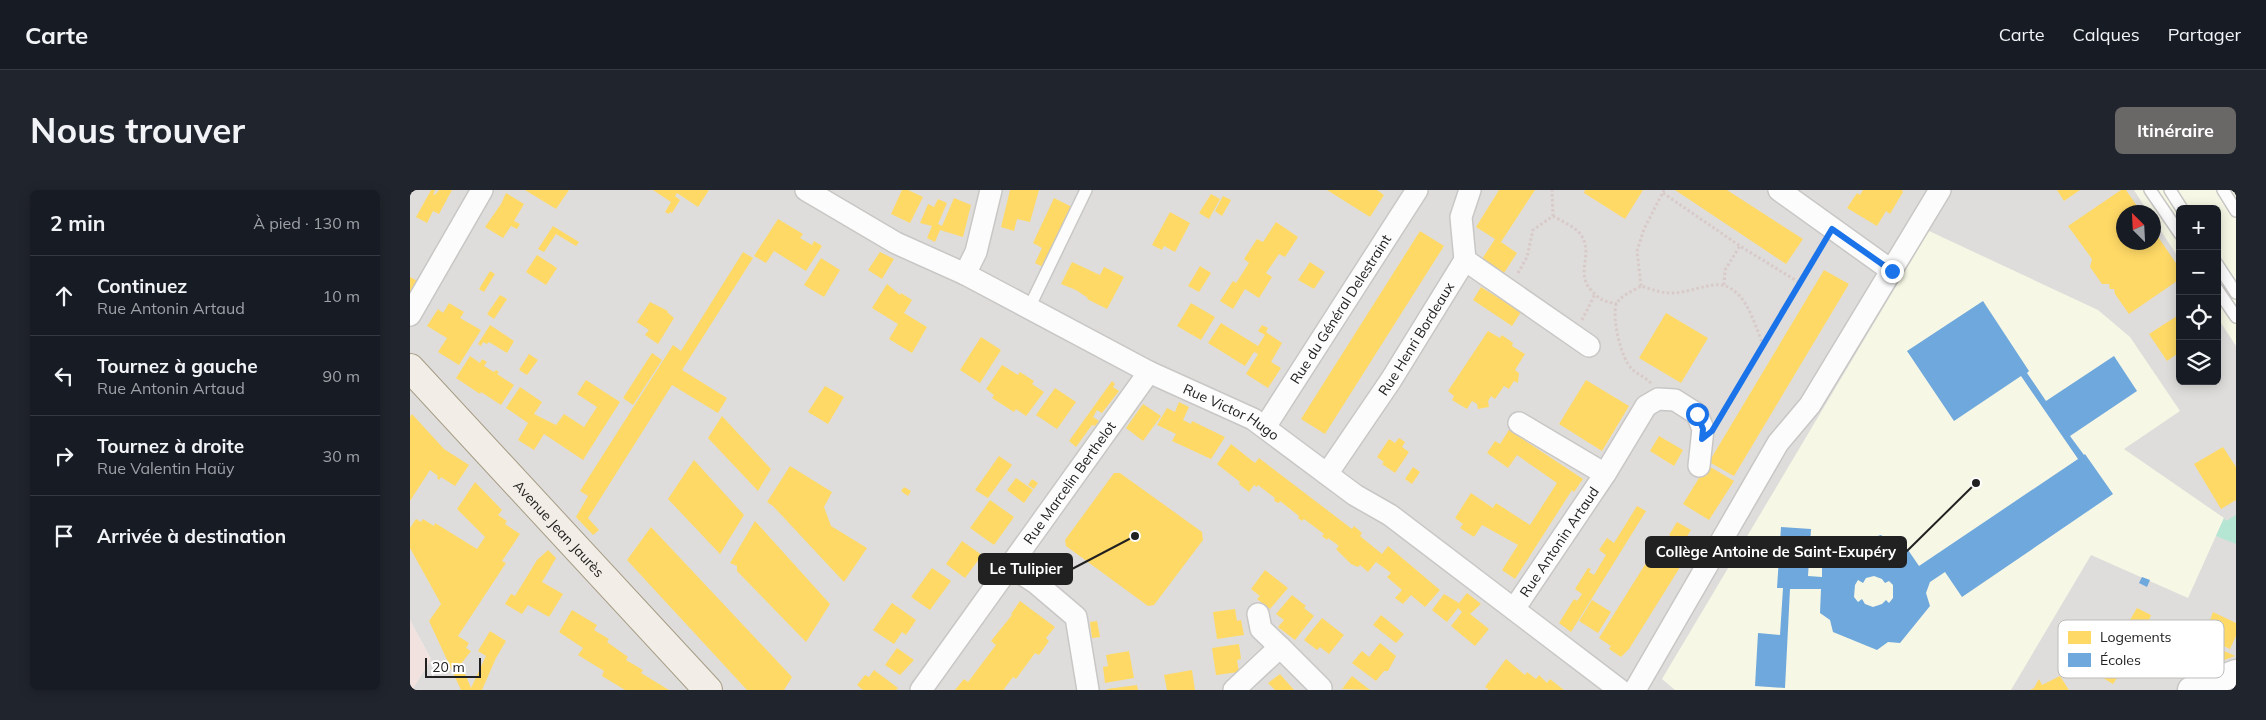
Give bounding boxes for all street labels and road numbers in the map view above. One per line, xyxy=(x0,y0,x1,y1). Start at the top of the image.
street label: Rue du Général Delestraint xyxy=(1286,231,1395,387)
street label: Rue Henri Bordeaux xyxy=(1374,278,1458,399)
street label: Rue Victor Hugo xyxy=(1180,380,1283,444)
street label: Rue Marcelin Berthelot xyxy=(1019,418,1120,548)
street label: Avenue Jean Jaurès xyxy=(509,477,608,581)
street label: Rue Antonin Artaud xyxy=(1516,483,1603,601)

